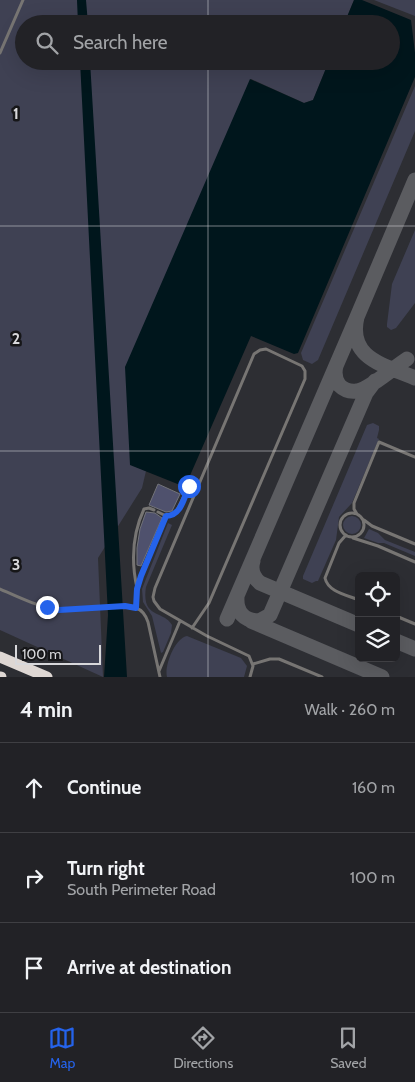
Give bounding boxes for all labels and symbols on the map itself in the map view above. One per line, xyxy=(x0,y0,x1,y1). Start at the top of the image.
text: 1 xyxy=(13,104,19,123)
text: 2 xyxy=(12,329,20,348)
route start xyxy=(178,475,201,498)
text: 3 xyxy=(12,555,20,574)
route end xyxy=(36,596,59,619)
scale bar xyxy=(15,642,101,665)

